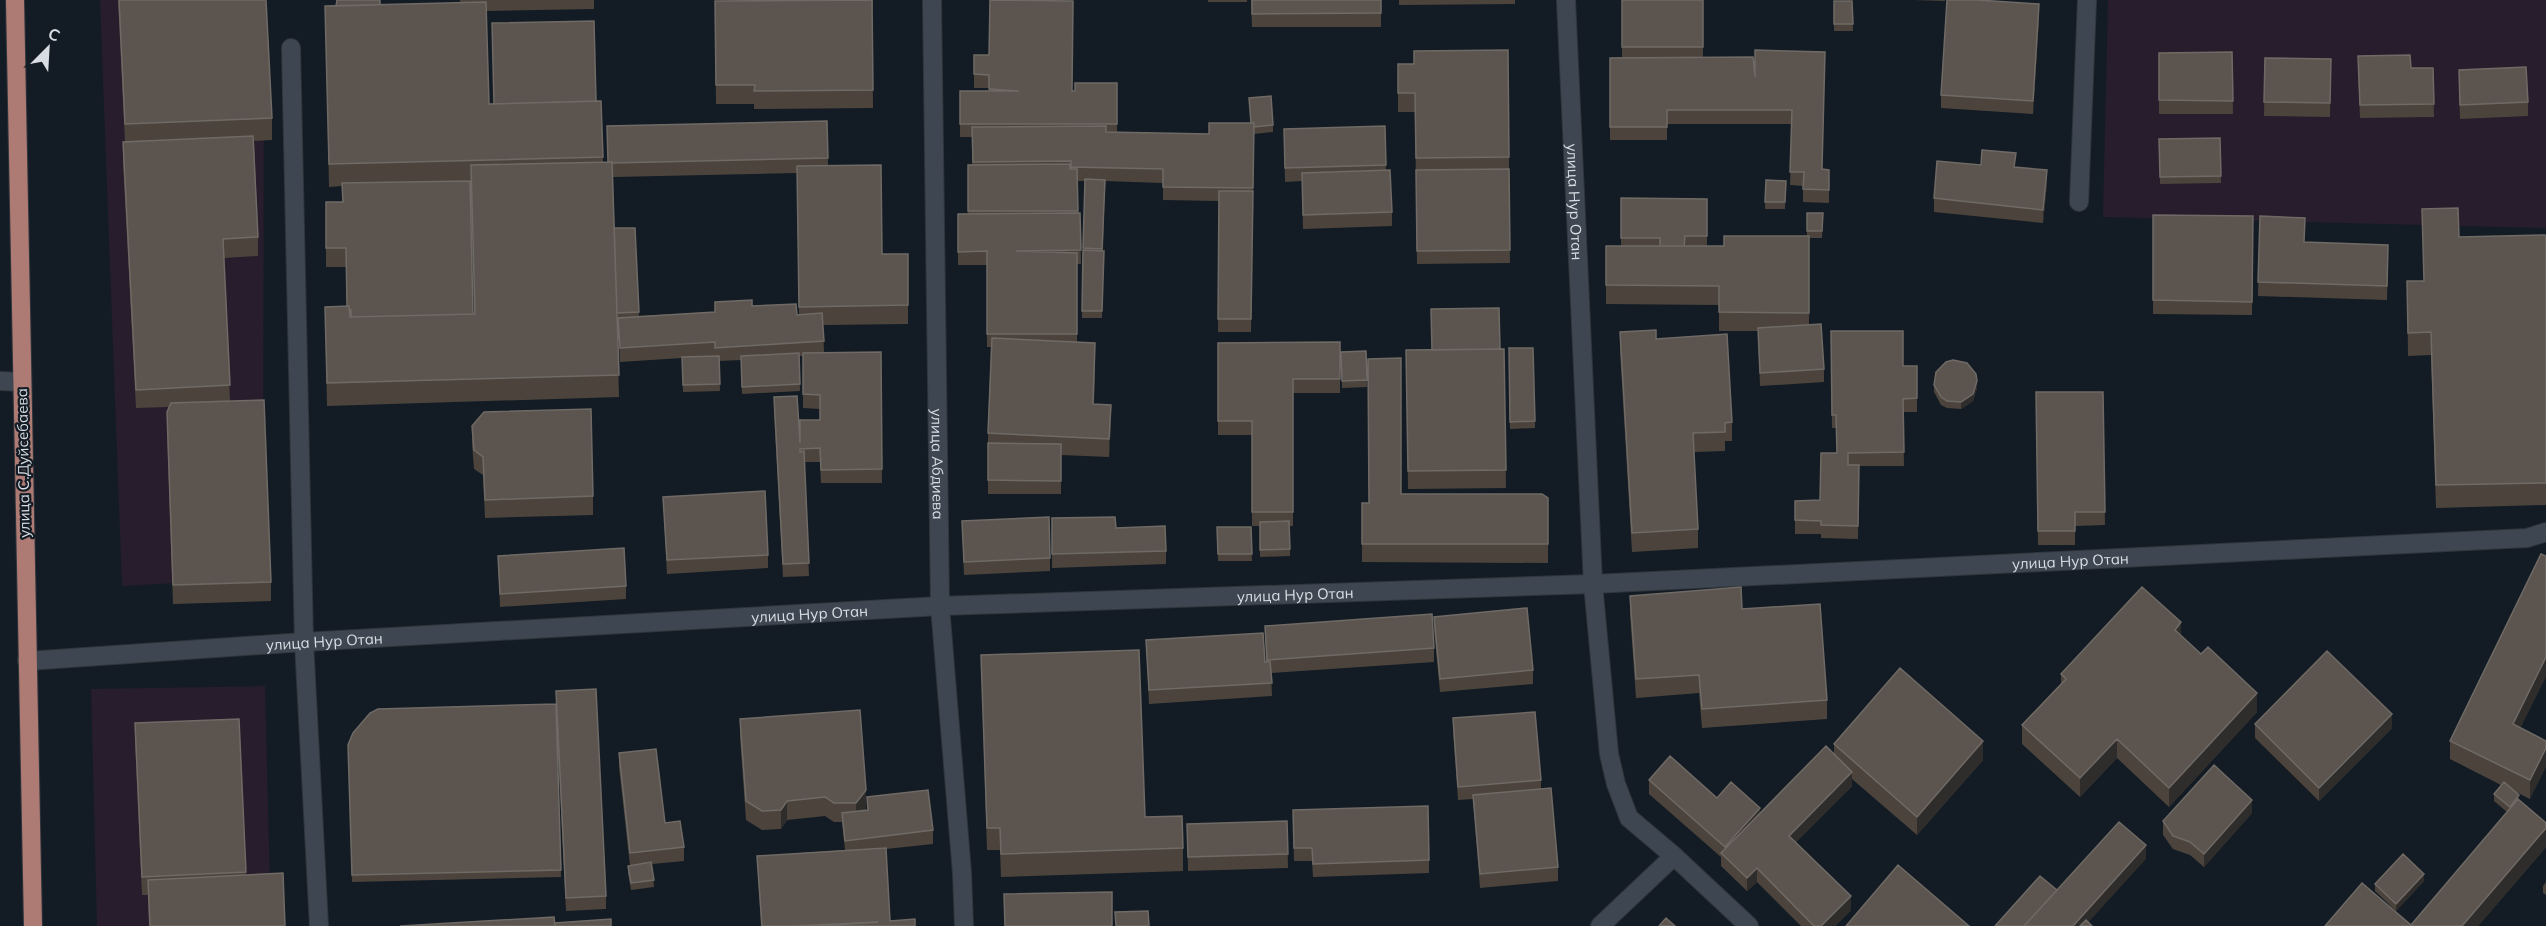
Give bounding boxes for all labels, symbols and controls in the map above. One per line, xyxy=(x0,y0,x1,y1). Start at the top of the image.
north arrow xyxy=(18,18,78,78)
text: С xyxy=(45,23,63,46)
street label: улица Нур Отан xyxy=(1563,143,1588,261)
street label: улица С.Дуйсебаева xyxy=(12,388,34,538)
street label: улица Абдиева xyxy=(928,408,948,520)
street label: улица Нур Отан xyxy=(2012,548,2129,573)
street label: улица Нур Отан xyxy=(1236,583,1354,605)
street label: улица Нур Отан xyxy=(751,601,868,626)
street label: улица Нур Отан xyxy=(265,628,383,654)

